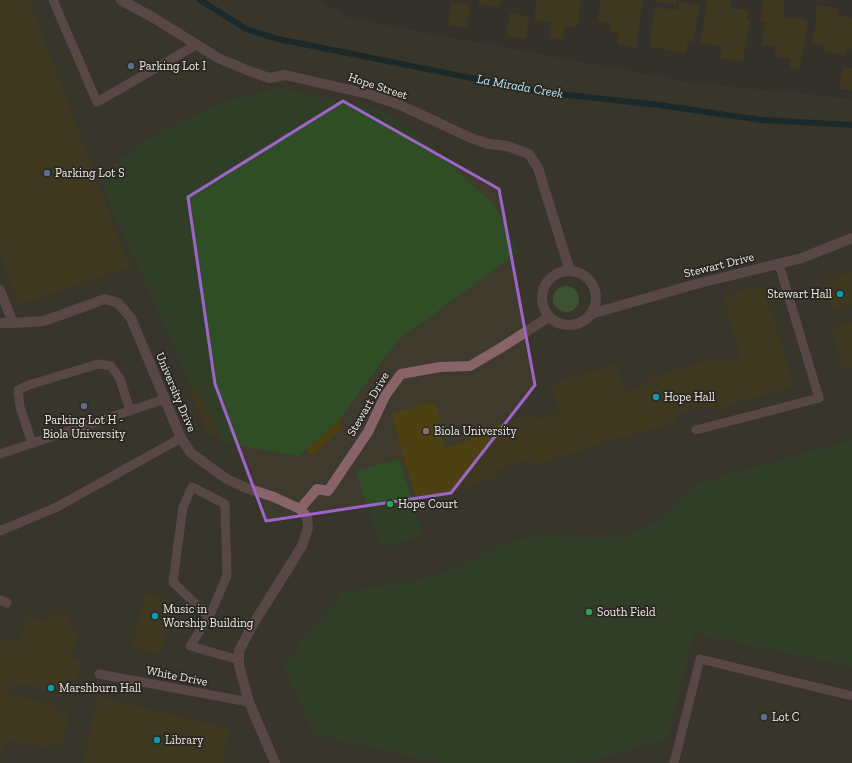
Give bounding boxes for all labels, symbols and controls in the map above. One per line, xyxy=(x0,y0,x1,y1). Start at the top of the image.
place label: Parking Lot I xyxy=(139,59,206,73)
marker: Parking Lot I xyxy=(126,61,136,71)
street label: Hope Street xyxy=(347,70,410,102)
water label: La Mirada Creek xyxy=(476,71,564,101)
place label: Parking Lot S xyxy=(55,166,125,180)
marker: Parking Lot S xyxy=(42,168,52,178)
street label: Stewart Drive xyxy=(682,249,756,280)
place label: Stewart Hall xyxy=(767,287,832,301)
marker: Stewart Hall xyxy=(835,289,845,299)
street label: University Drive xyxy=(153,350,199,434)
street label: Stewart Drive xyxy=(344,369,392,439)
place label: Hope Hall xyxy=(664,390,715,404)
marker: Hope Hall xyxy=(651,392,661,402)
marker: Parking Lot H - Biola University xyxy=(79,401,89,411)
place label: Parking Lot H - Biola University xyxy=(43,413,126,441)
place label: Biola University xyxy=(434,424,518,438)
marker: Biola University xyxy=(421,426,431,436)
place label: Hope Court xyxy=(398,497,459,511)
marker: Hope Court xyxy=(385,499,395,509)
place label: Music in Worship Building xyxy=(163,602,254,630)
place label: South Field xyxy=(597,605,656,619)
marker: South Field xyxy=(584,607,594,617)
marker: Music in Worship Building xyxy=(150,611,160,621)
street label: White Drive xyxy=(145,663,209,689)
place label: Marshburn Hall xyxy=(59,681,141,695)
marker: Marshburn Hall xyxy=(46,683,56,693)
place label: Lot C xyxy=(772,710,800,724)
marker: Lot C xyxy=(759,712,769,722)
place label: Library xyxy=(165,733,204,747)
marker: Library xyxy=(152,735,162,745)

